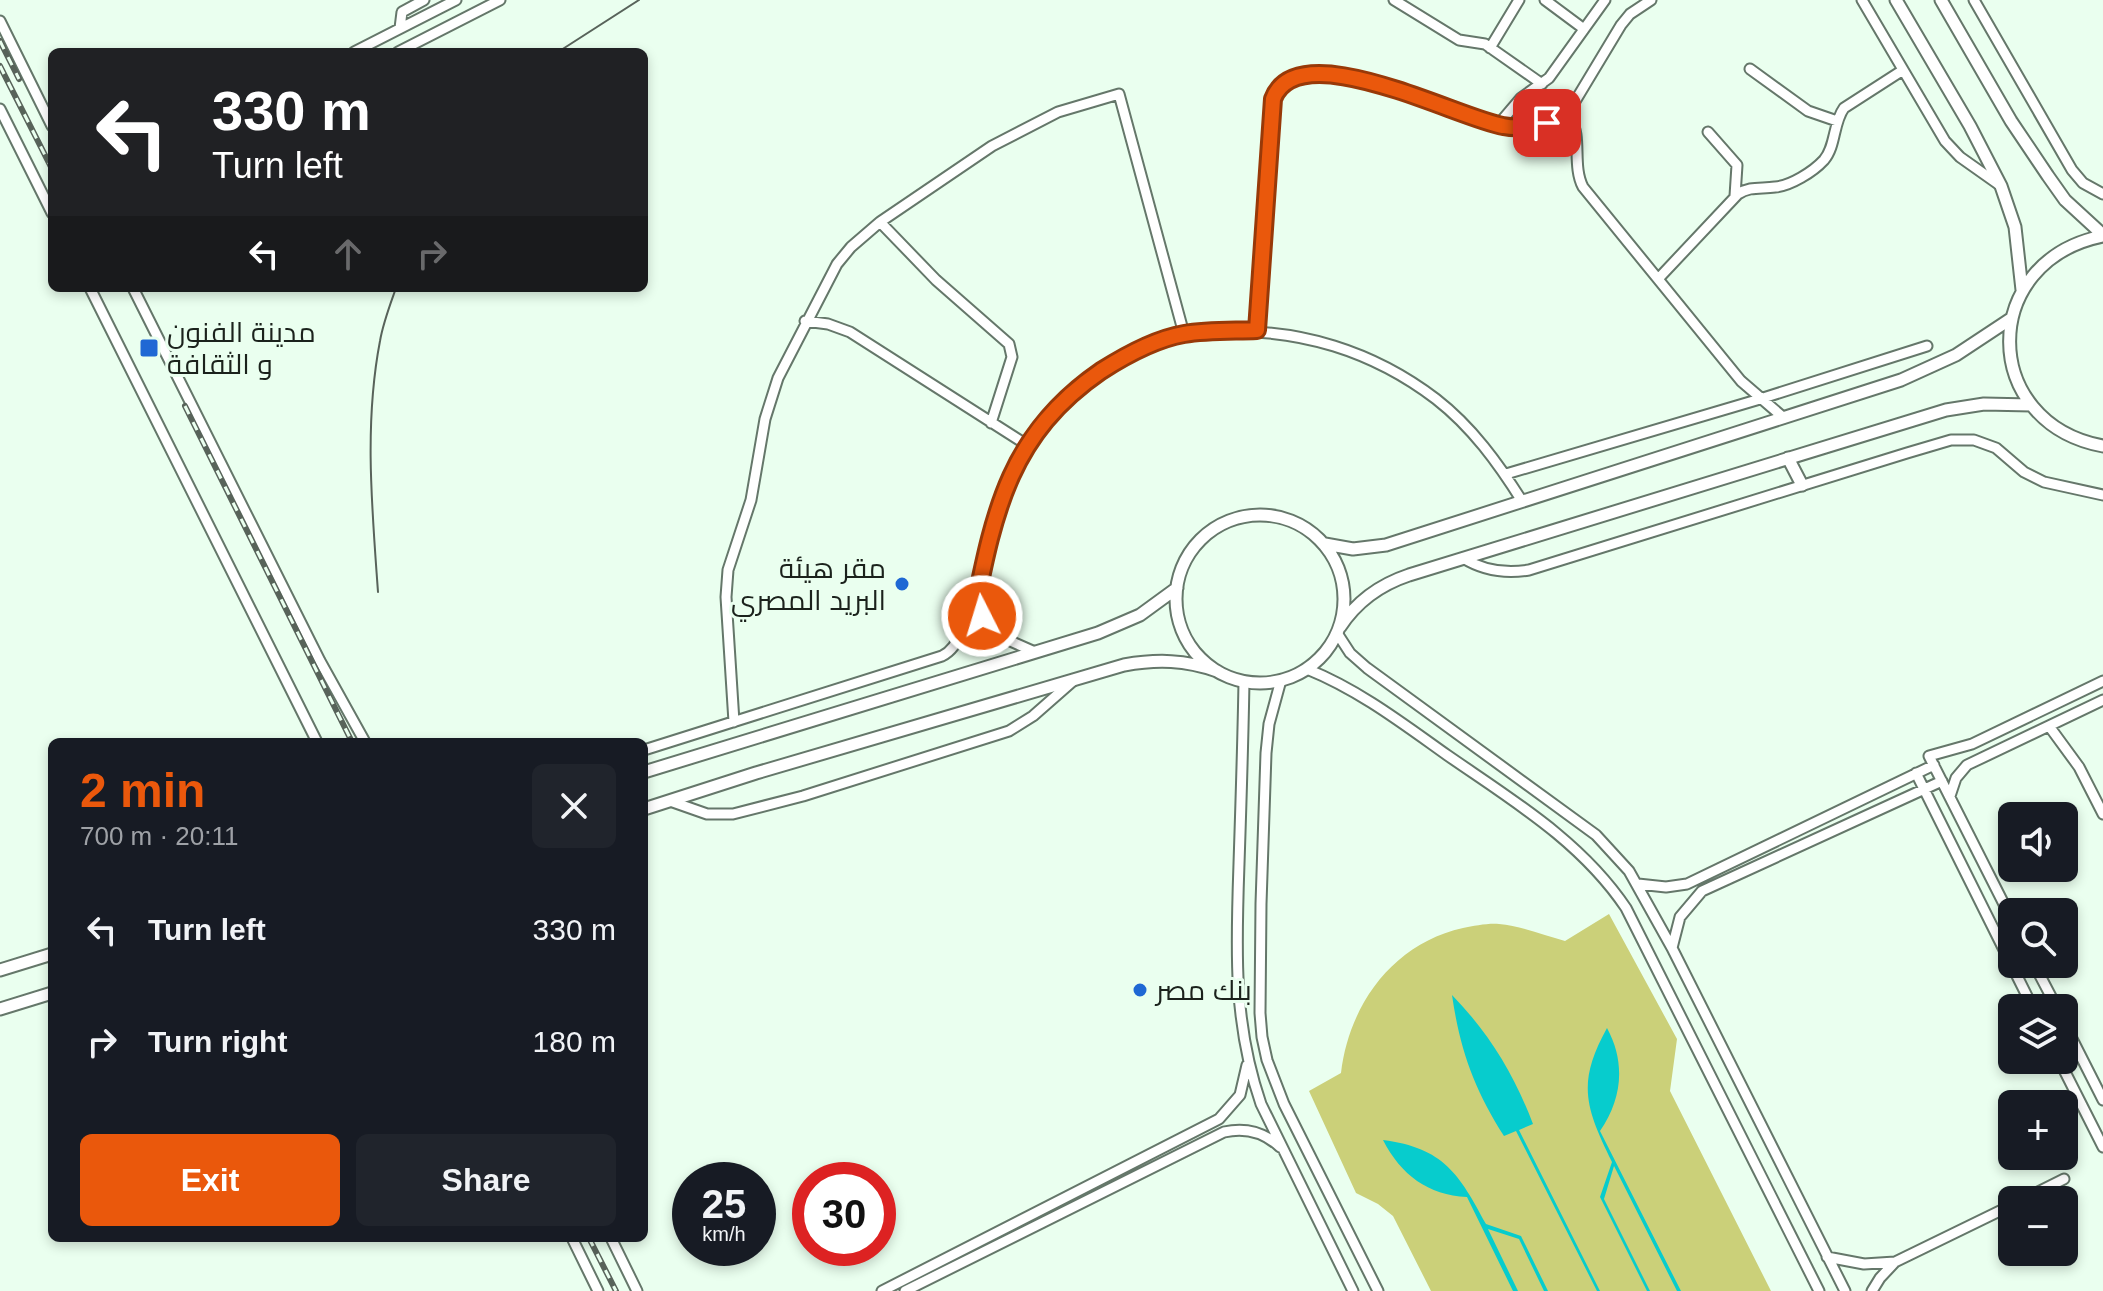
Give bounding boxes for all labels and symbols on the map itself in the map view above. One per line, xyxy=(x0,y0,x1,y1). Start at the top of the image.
pin xyxy=(1513,89,1581,157)
place label: مدينة الفنون و الثقافة xyxy=(167,317,316,380)
marker: مدينة الفنون و الثقافة xyxy=(138,337,160,359)
place label: مقر هيئة البريد المصري xyxy=(731,553,886,622)
position arrow xyxy=(940,574,1024,658)
marker: مقر هيئة البريد المصري xyxy=(893,575,911,593)
place label: بنك مصر xyxy=(1154,975,1252,1006)
marker: بنك مصر xyxy=(1131,981,1149,999)
speed limit sign: 30 xyxy=(792,1162,896,1266)

